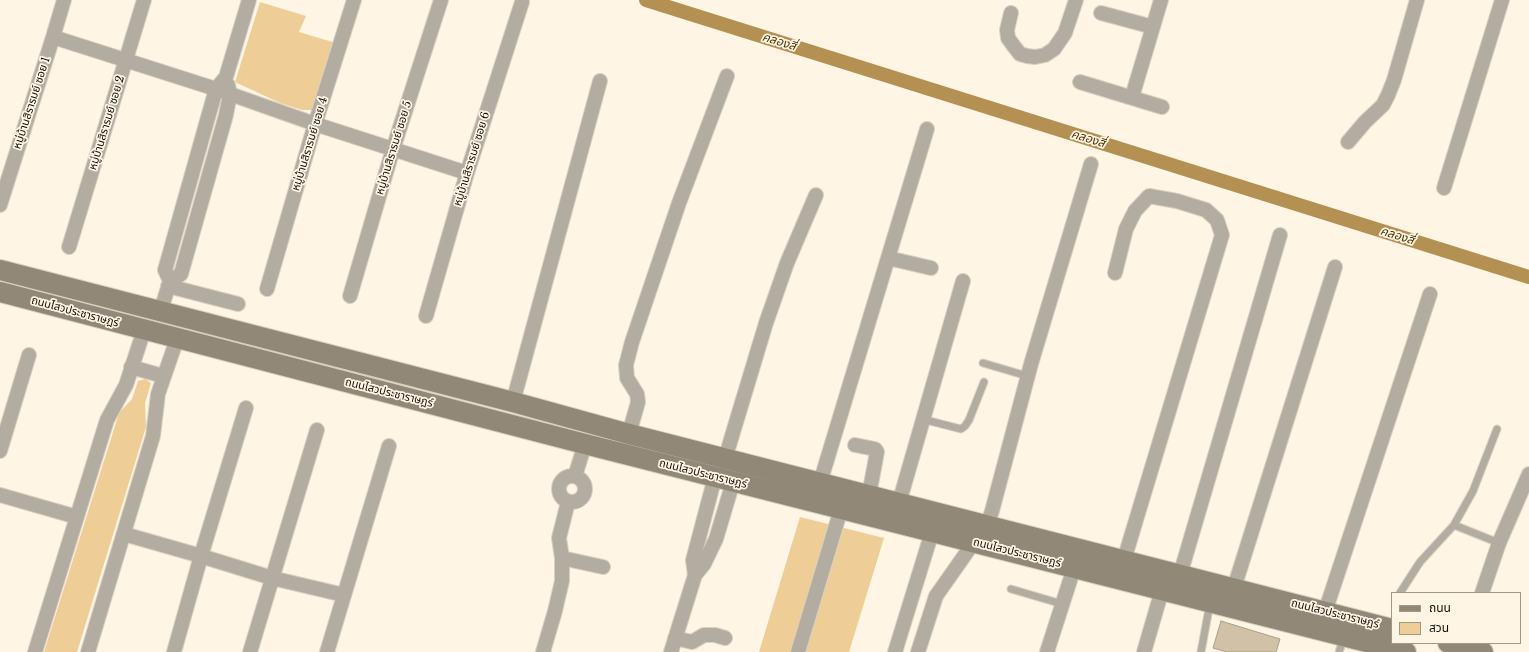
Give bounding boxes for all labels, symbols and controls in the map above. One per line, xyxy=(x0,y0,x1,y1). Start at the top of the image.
water label: คลองสี่ xyxy=(760,30,798,54)
street label: หมู่บ้านสิรารมย์ ซอย 1 xyxy=(11,55,53,151)
street label: หมู่บ้านสิรารมย์ ซอย 2 xyxy=(86,74,128,172)
street label: หมู่บ้านสิรารมย์ ซอย 4 xyxy=(289,95,331,193)
street label: หมู่บ้านสิรารมย์ ซอย 5 xyxy=(373,100,415,196)
street label: หมู่บ้านสิรารมย์ ซอย 6 xyxy=(451,110,493,208)
water label: คลองสี่ xyxy=(1069,127,1107,151)
water label: คลองสี่ xyxy=(1378,224,1416,248)
street label: ถนนไสวประชาราษฎร์ xyxy=(30,294,120,330)
street label: ถนนไสวประชาราษฎร์ xyxy=(344,376,434,410)
street label: ถนนไสวประชาราษฎร์ xyxy=(658,457,748,491)
street label: ถนนไสวประชาราษฎร์ xyxy=(972,536,1062,570)
legend xyxy=(1391,592,1521,644)
street label: ถนนไสวประชาราษฎร์ xyxy=(1290,597,1380,631)
text: ถนน xyxy=(1429,600,1451,615)
text: สวน xyxy=(1429,620,1449,635)

